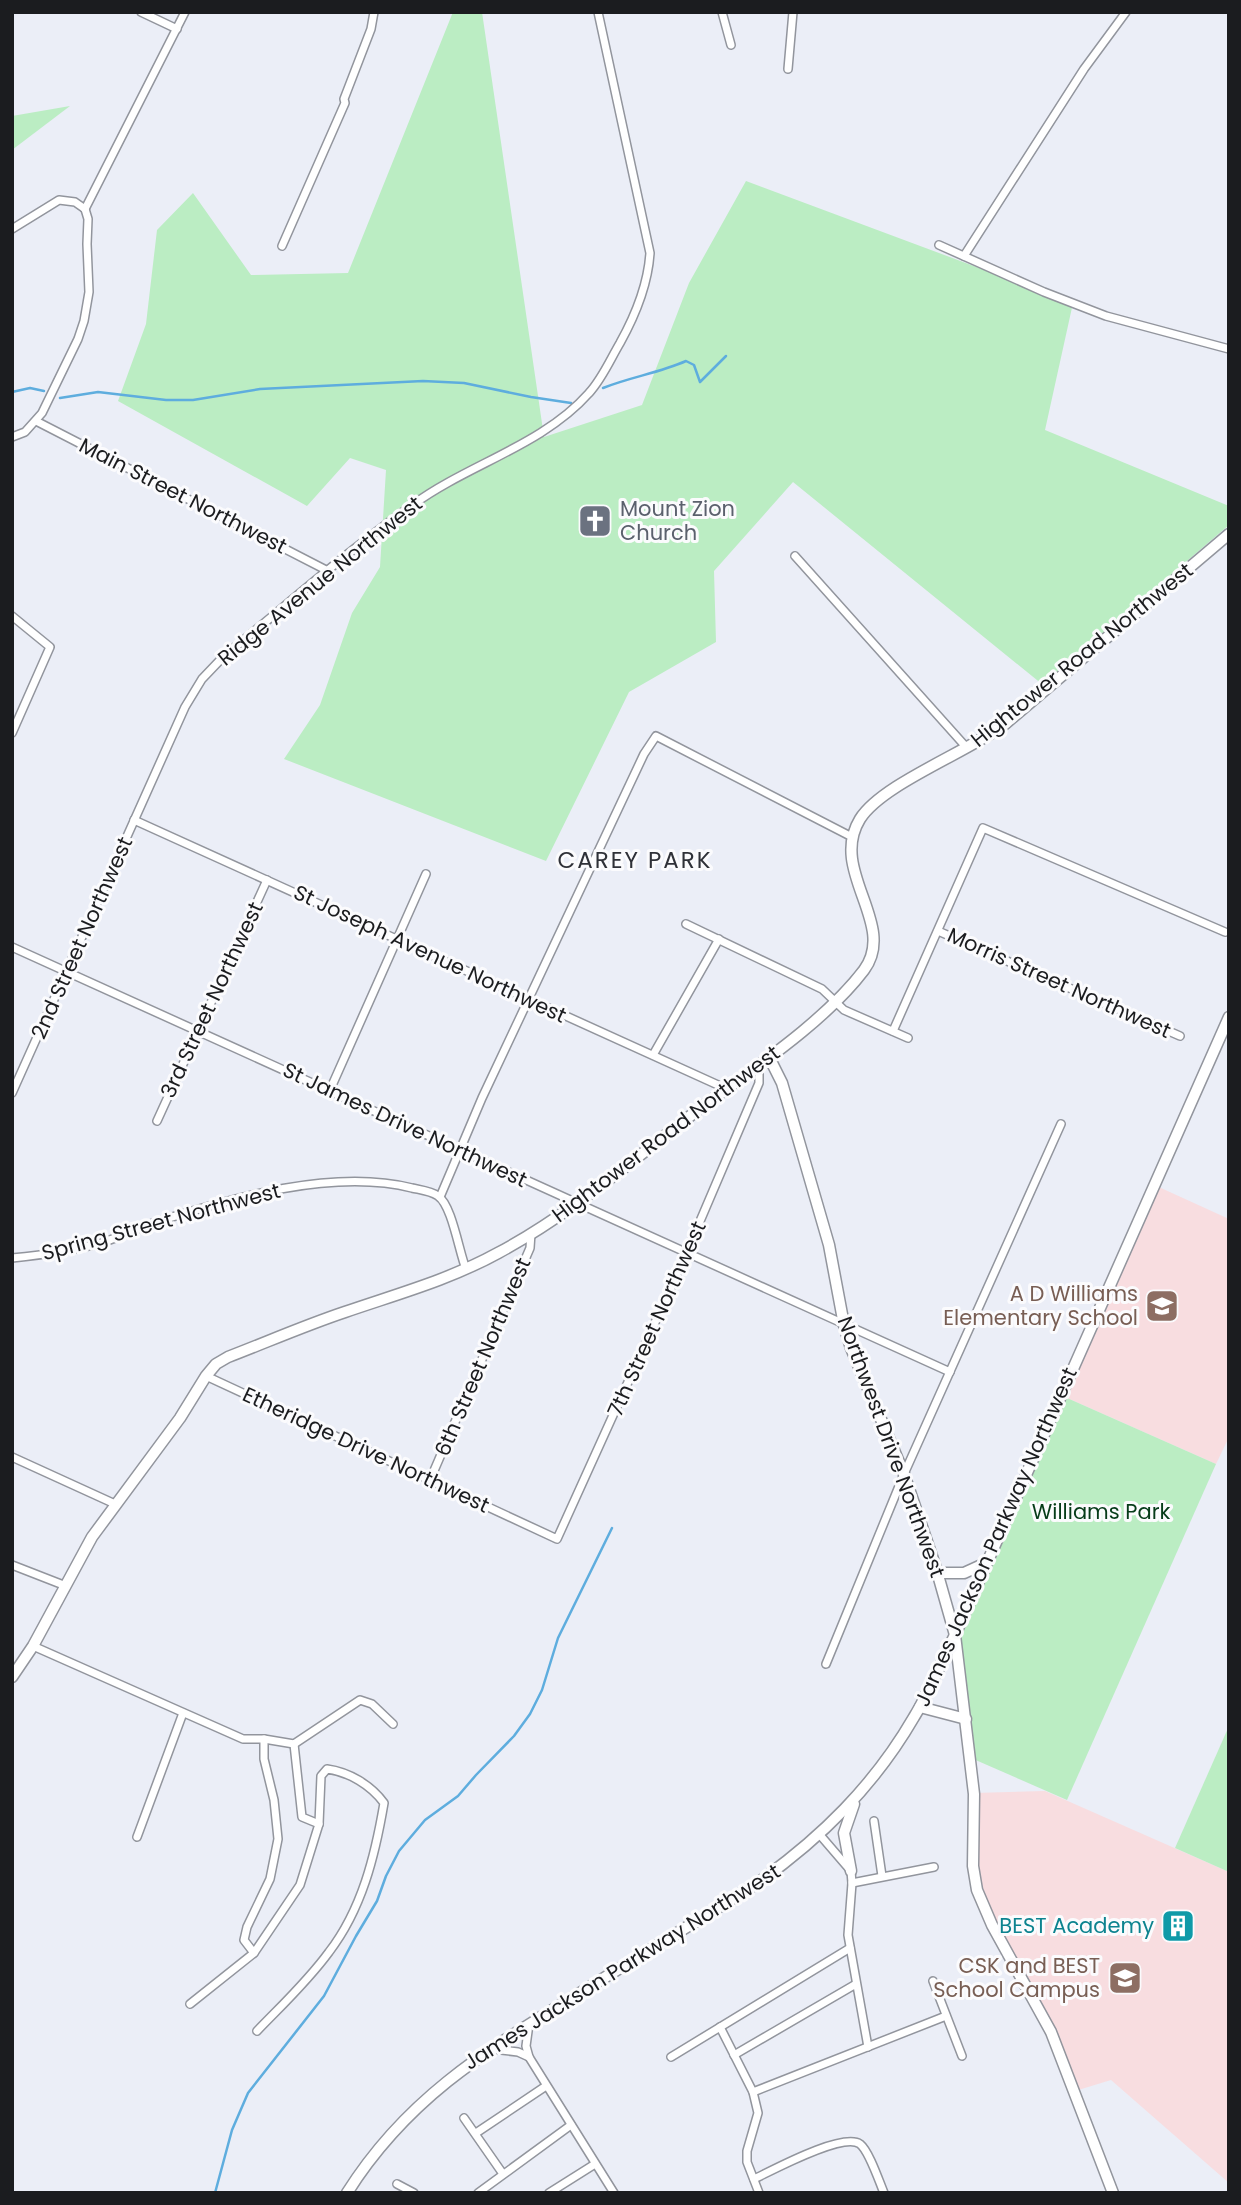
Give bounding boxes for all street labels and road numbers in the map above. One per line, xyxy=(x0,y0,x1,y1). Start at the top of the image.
street label: Main Street Northwest xyxy=(74,431,292,561)
street label: Ridge Avenue Northwest xyxy=(211,489,428,672)
street label: Hightower Road Northwest xyxy=(964,556,1199,753)
street label: 2nd Street Northwest xyxy=(24,832,139,1043)
street label: St Joseph Avenue Northwest xyxy=(289,877,571,1030)
street label: 3rd Street Northwest xyxy=(153,897,270,1102)
street label: Morris Street Northwest xyxy=(943,920,1176,1045)
street label: Hightower Road Northwest xyxy=(546,1038,786,1229)
street label: St James Drive Northwest xyxy=(278,1055,532,1194)
street label: Spring Street Northwest xyxy=(38,1176,283,1267)
street label: 7th Street Northwest xyxy=(600,1216,713,1421)
street label: 6th Street Northwest xyxy=(428,1253,538,1461)
street label: Northwest Drive Northwest xyxy=(831,1312,952,1581)
street label: James Jackson Parkway Northwest xyxy=(907,1362,1084,1711)
street label: Etheridge Drive Northwest xyxy=(238,1380,494,1520)
street label: James Jackson Parkway Northwest xyxy=(458,1857,786,2077)

